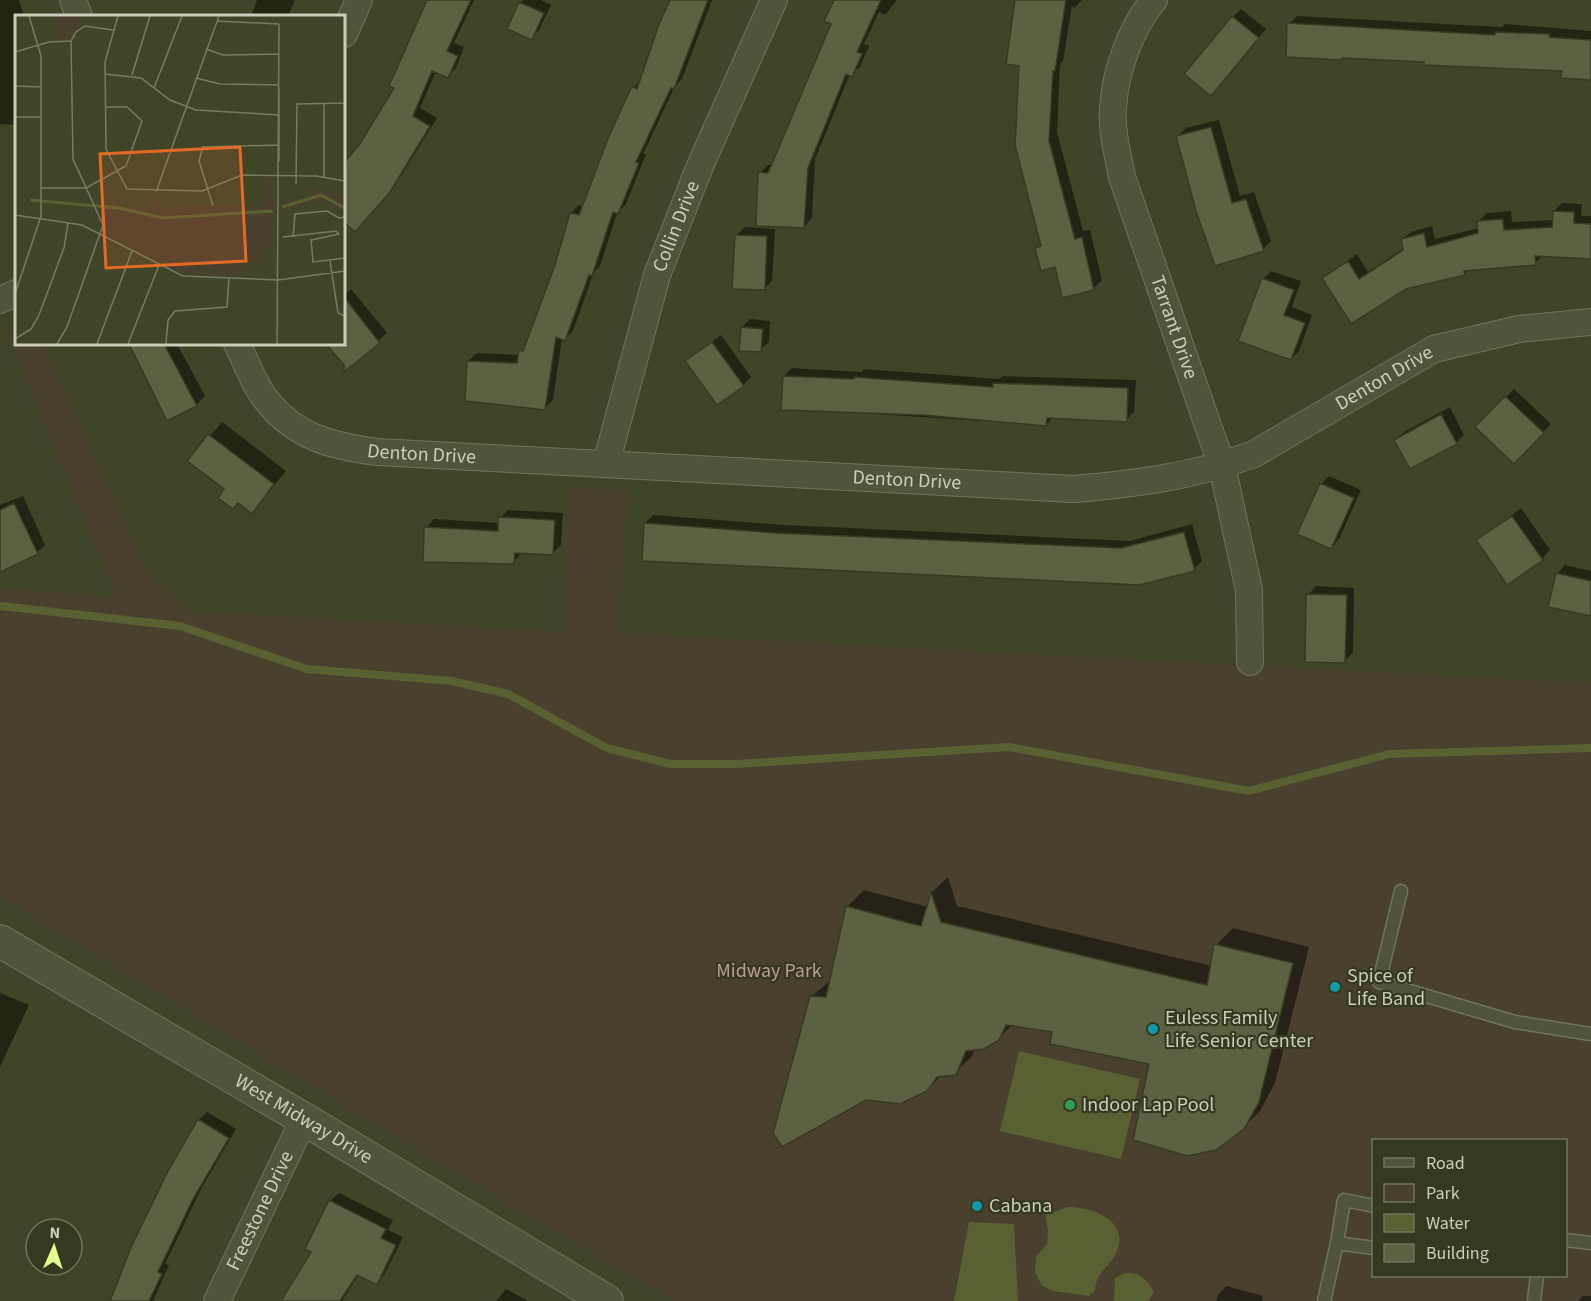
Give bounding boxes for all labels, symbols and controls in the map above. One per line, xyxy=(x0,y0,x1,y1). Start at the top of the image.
inset map xyxy=(15,15,345,345)
street label: Collin Drive xyxy=(646,177,707,276)
street label: Tarrant Drive xyxy=(1143,272,1205,383)
street label: Denton Drive xyxy=(1330,338,1438,418)
street label: Denton Drive xyxy=(365,437,477,471)
street label: Denton Drive xyxy=(852,463,962,497)
park label: Midway Park xyxy=(716,957,822,985)
place label: Spice of Life Band xyxy=(1347,962,1425,1013)
marker: Spice of Life Band xyxy=(1328,980,1342,994)
place label: Euless Family Life Senior Center xyxy=(1165,1004,1313,1055)
marker: Euless Family Life Senior Center xyxy=(1146,1022,1160,1036)
street label: West Midway Drive xyxy=(229,1067,378,1171)
place label: Indoor Lap Pool xyxy=(1082,1091,1214,1119)
marker: Indoor Lap Pool xyxy=(1063,1098,1077,1112)
legend xyxy=(1372,1139,1567,1277)
street label: Freestone Drive xyxy=(220,1146,301,1275)
text: Road xyxy=(1426,1151,1465,1176)
text: Park xyxy=(1426,1181,1460,1206)
place label: Cabana xyxy=(989,1192,1052,1220)
marker: Cabana xyxy=(970,1199,984,1213)
text: Water xyxy=(1426,1211,1470,1236)
north arrow xyxy=(24,1217,84,1277)
text: N xyxy=(49,1222,61,1244)
text: Building xyxy=(1426,1241,1489,1266)

